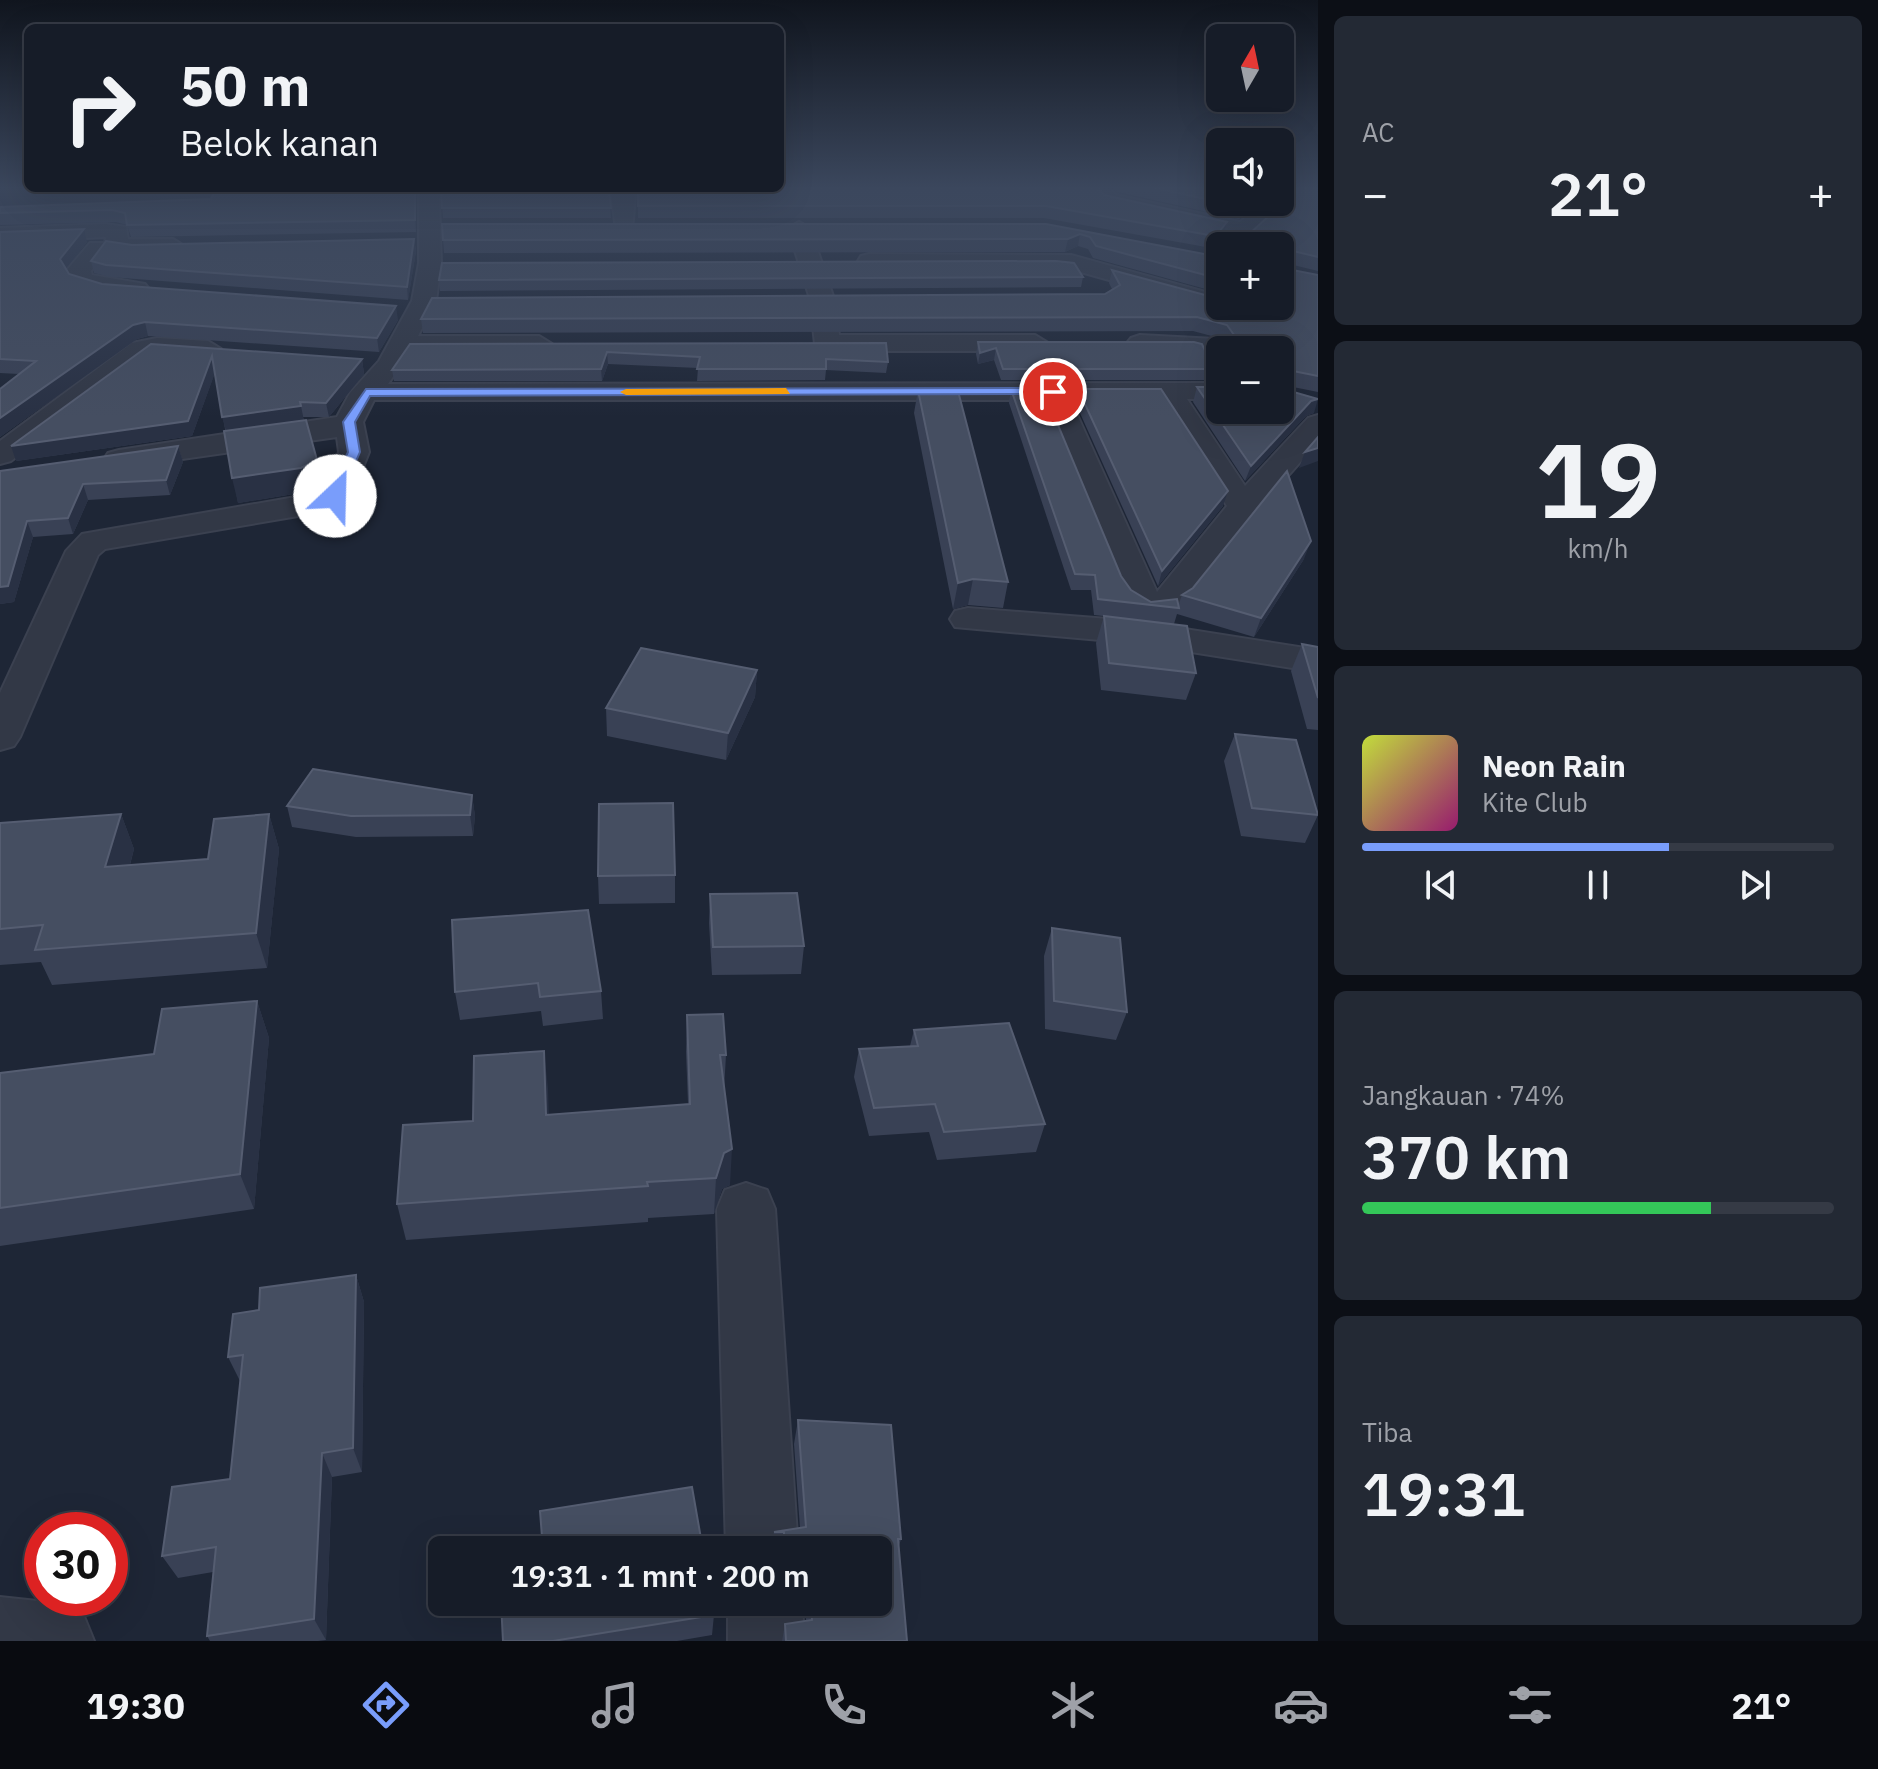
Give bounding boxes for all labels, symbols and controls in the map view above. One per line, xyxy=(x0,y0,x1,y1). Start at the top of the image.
north arrow xyxy=(1206,24,1294,112)
map controls xyxy=(1206,24,1294,424)
text: 50 m xyxy=(180,49,310,121)
icon: right xyxy=(48,56,152,160)
text: AC xyxy=(1362,115,1394,149)
text: Belok kanan xyxy=(180,119,379,166)
button: sound xyxy=(1206,128,1294,216)
text: 21° xyxy=(1548,154,1648,233)
text: − xyxy=(1362,165,1388,222)
text: + xyxy=(1808,165,1834,222)
button: + xyxy=(1206,232,1294,320)
button: − xyxy=(1206,336,1294,424)
pin xyxy=(1019,358,1087,426)
icon: arrive xyxy=(1031,370,1075,414)
text: 19 xyxy=(1536,411,1660,547)
position arrow xyxy=(293,454,377,538)
text: km/h xyxy=(1567,531,1629,565)
text: Neon Rain xyxy=(1482,746,1626,785)
text: Kite Club xyxy=(1482,785,1587,819)
icon: previous xyxy=(1419,863,1463,907)
icon: pause xyxy=(1576,863,1620,907)
icon: next xyxy=(1733,863,1777,907)
text: Jangkauan · 74% xyxy=(1362,1078,1565,1112)
text: 370 km xyxy=(1362,1117,1571,1196)
text: Tiba xyxy=(1362,1415,1412,1449)
text: 19:31 xyxy=(1362,1454,1525,1533)
speed limit sign: 30 xyxy=(24,1512,128,1616)
text: 19:31 · 1 mnt · 200 m xyxy=(510,1556,810,1595)
icon: directions xyxy=(358,1677,414,1733)
icon: music xyxy=(587,1677,643,1733)
icon: phone xyxy=(816,1677,872,1733)
icon: climate xyxy=(1045,1677,1101,1733)
icon: car xyxy=(1273,1677,1329,1733)
icon: filters xyxy=(1502,1677,1558,1733)
text: 19:30 xyxy=(86,1682,185,1729)
text: 21° xyxy=(1731,1682,1791,1729)

